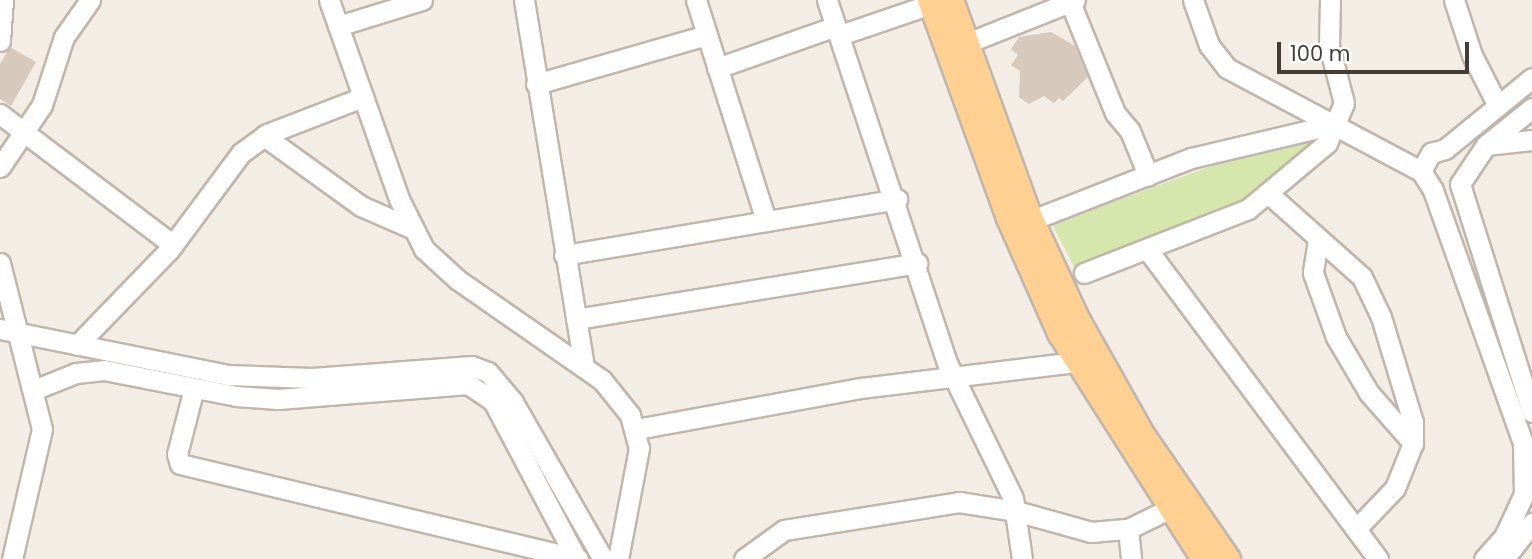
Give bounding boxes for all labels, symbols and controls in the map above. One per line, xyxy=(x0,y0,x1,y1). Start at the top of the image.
scale bar xyxy=(1280,28,1472,72)
text: 100 m xyxy=(1290,39,1350,68)

